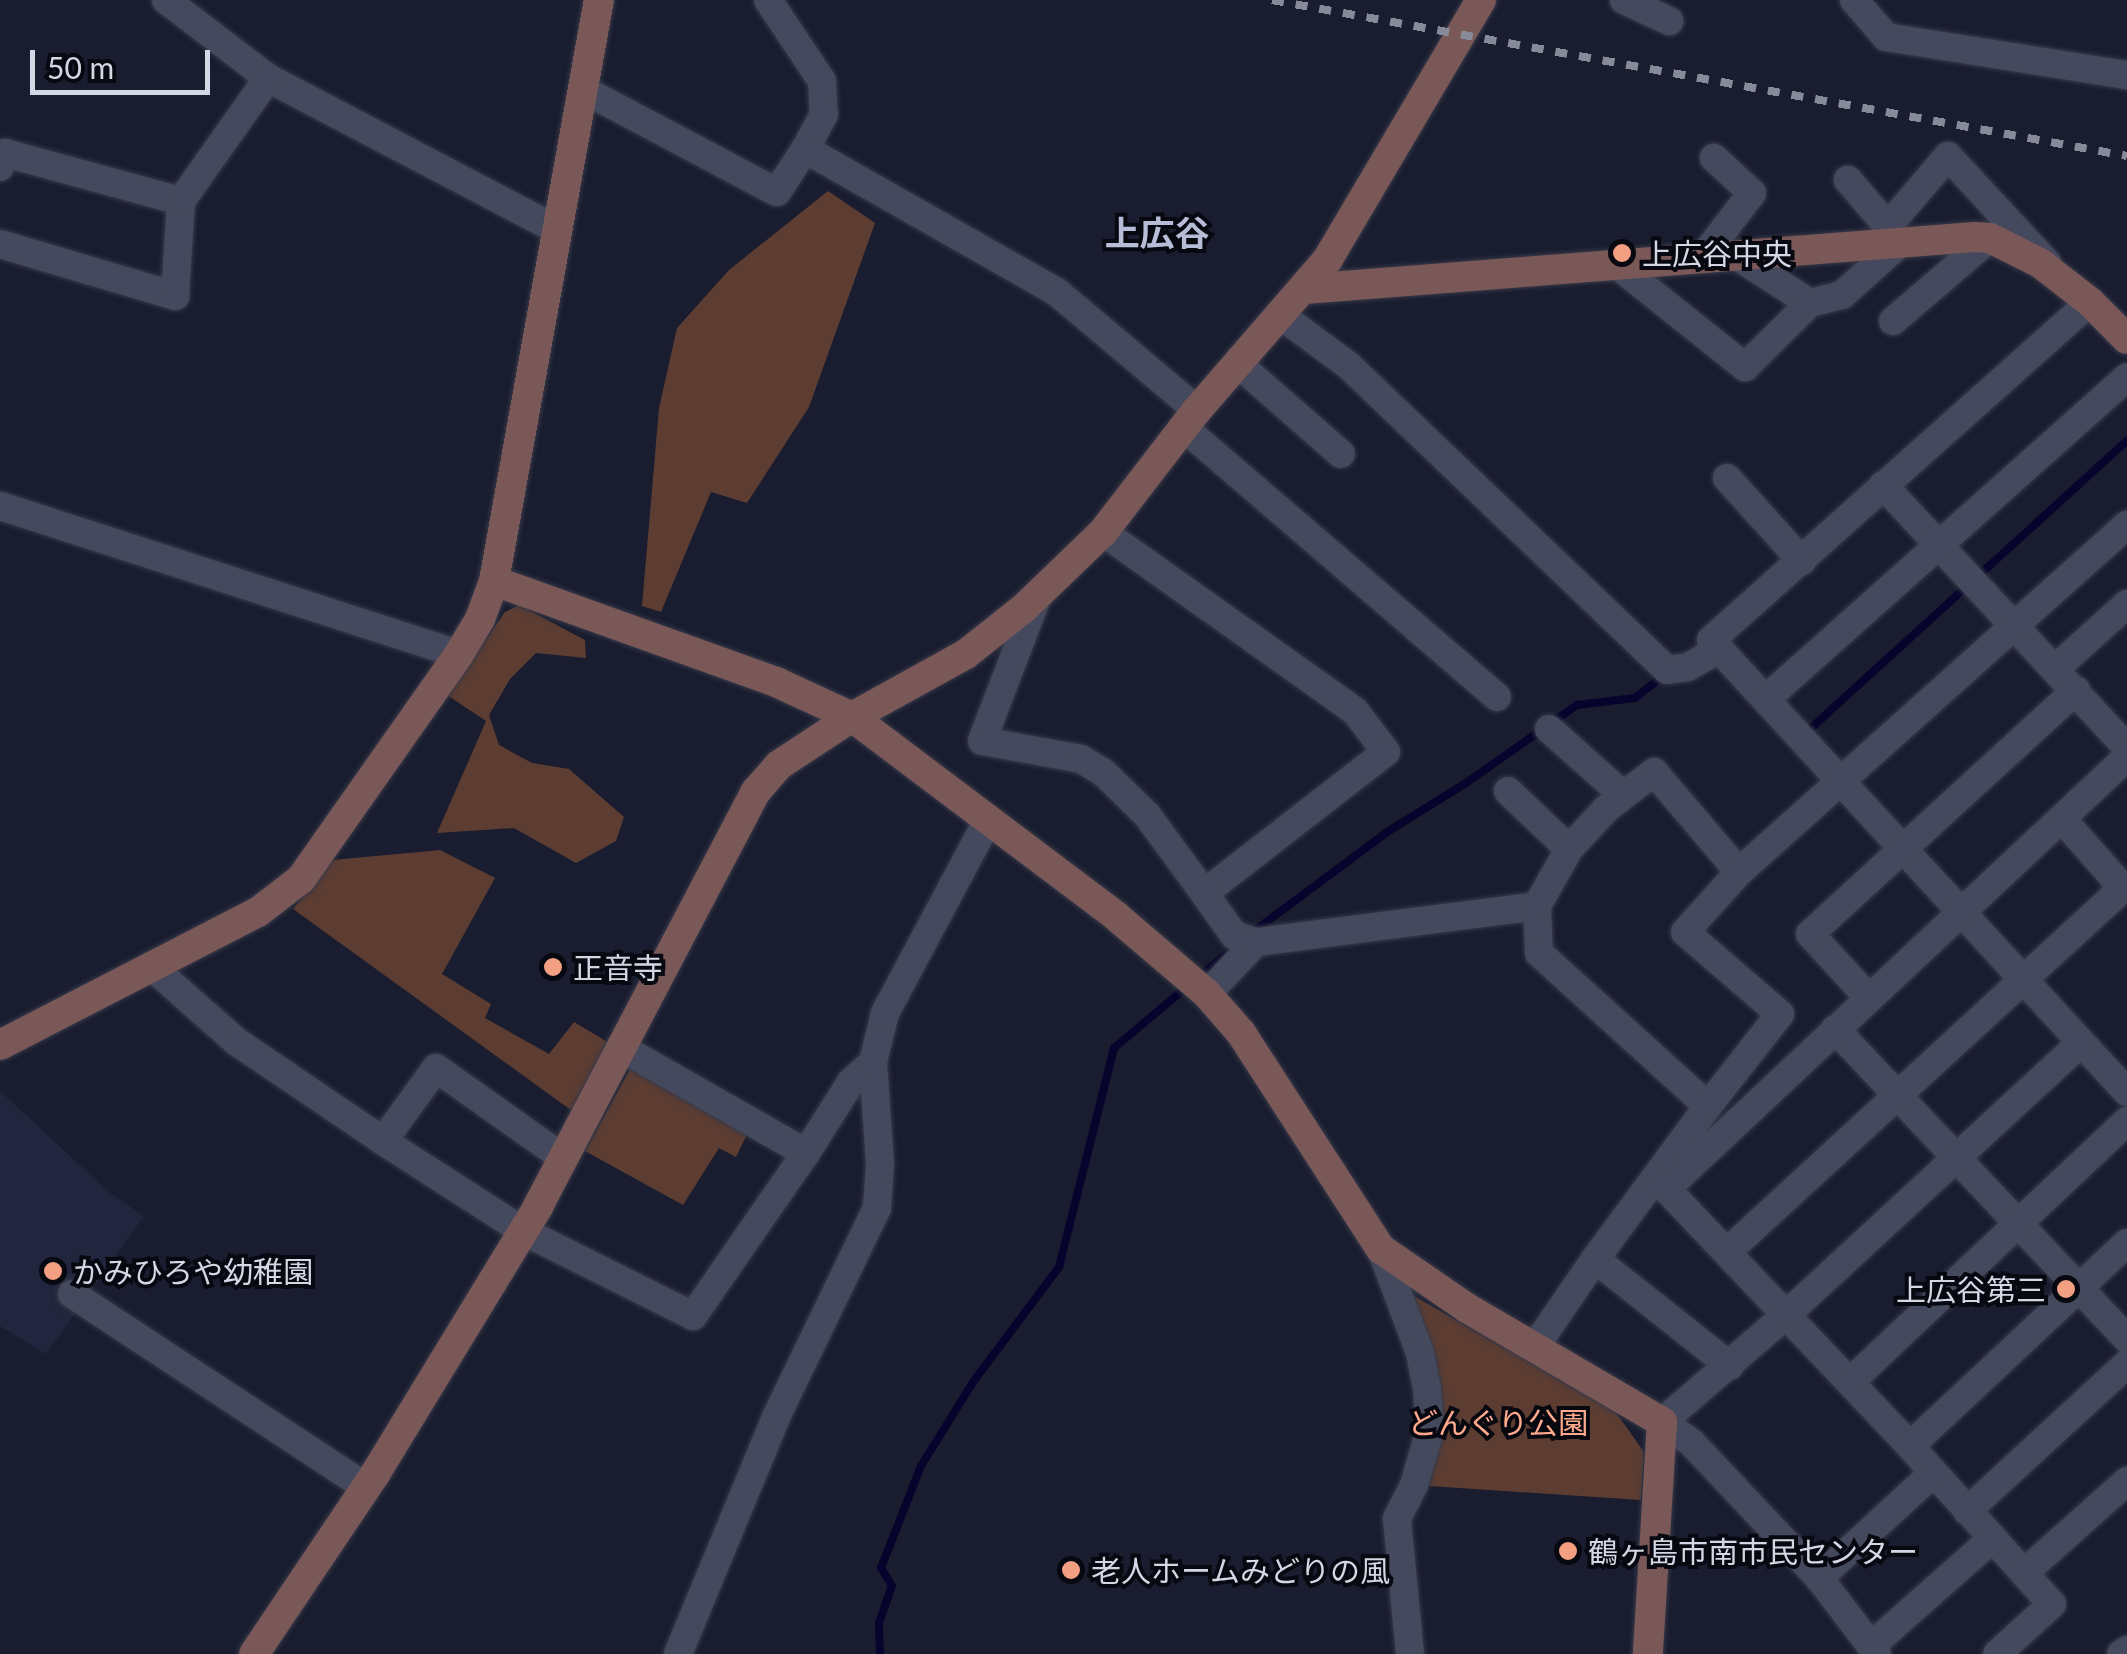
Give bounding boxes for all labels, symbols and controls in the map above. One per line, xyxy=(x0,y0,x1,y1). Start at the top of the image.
scale bar xyxy=(35,30,215,92)
text: 50 m xyxy=(47,49,114,85)
district label: 上広谷 xyxy=(1105,211,1209,253)
place label: 上広谷中央 xyxy=(1642,235,1792,271)
marker: 上広谷中央 xyxy=(1611,242,1633,264)
place label: 正音寺 xyxy=(573,949,663,985)
marker: 正音寺 xyxy=(542,956,564,978)
place label: かみひろや幼稚園 xyxy=(73,1253,313,1289)
marker: かみひろや幼稚園 xyxy=(42,1260,64,1282)
place label: 上広谷第三 xyxy=(1896,1271,2046,1307)
marker: 上広谷第三 xyxy=(2055,1278,2077,1300)
park label: どんぐり公園 xyxy=(1408,1404,1588,1440)
place label: 鶴ヶ島市南市民センター xyxy=(1588,1533,1918,1569)
marker: 鶴ヶ島市南市民センター xyxy=(1557,1540,1579,1562)
place label: 老人ホームみどりの風 xyxy=(1091,1552,1391,1588)
marker: 老人ホームみどりの風 xyxy=(1060,1559,1082,1581)

